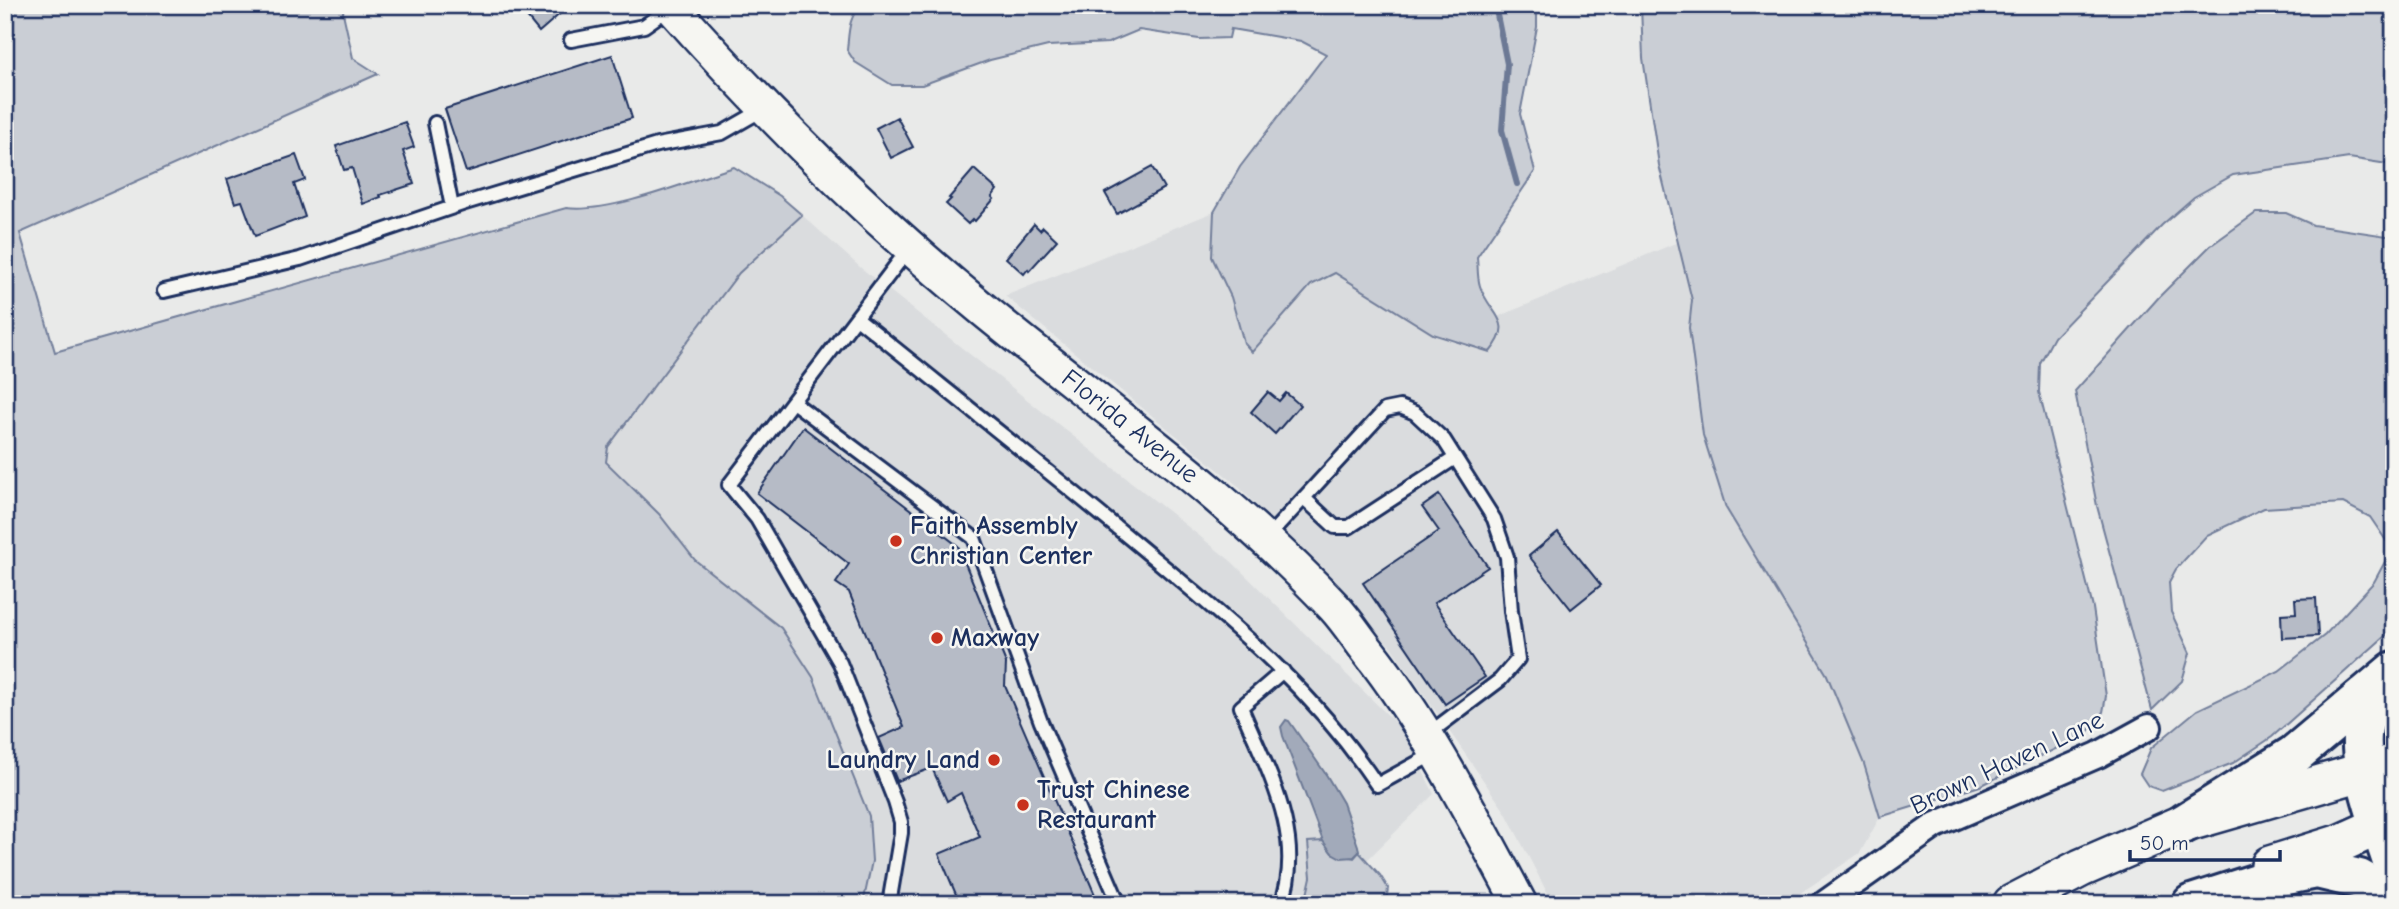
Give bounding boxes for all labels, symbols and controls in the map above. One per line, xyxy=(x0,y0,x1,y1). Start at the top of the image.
street label: Florida Avenue xyxy=(1056,363,1204,490)
place label: Faith Assembly Christian Center xyxy=(910,511,1093,571)
marker: Faith Assembly Christian Center xyxy=(888,533,904,549)
place label: Maxway xyxy=(951,623,1039,653)
marker: Maxway xyxy=(929,630,945,646)
street label: Brown Haven Lane xyxy=(1905,705,2109,821)
place label: Laundry Land xyxy=(826,745,980,775)
marker: Laundry Land xyxy=(986,752,1002,768)
place label: Trust Chinese Restaurant xyxy=(1037,775,1190,835)
marker: Trust Chinese Restaurant xyxy=(1015,797,1031,813)
scale bar xyxy=(2130,818,2280,862)
text: 50 m xyxy=(2140,831,2189,855)

